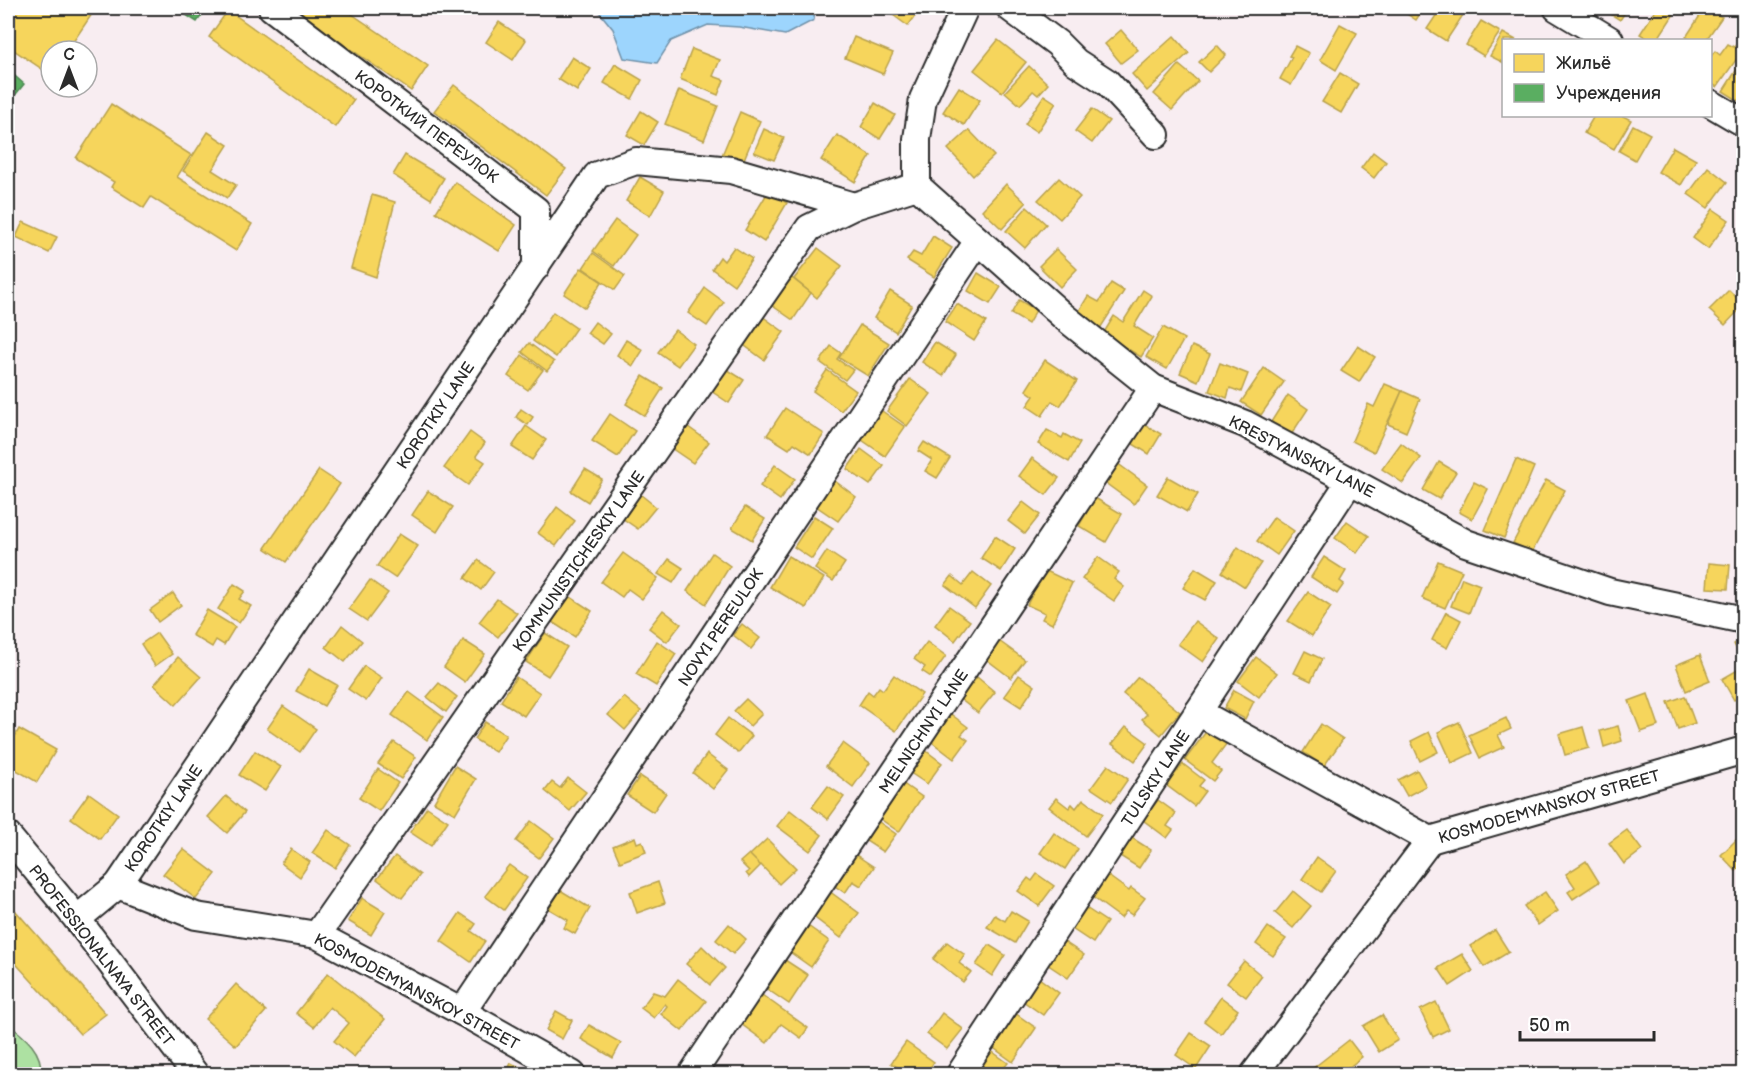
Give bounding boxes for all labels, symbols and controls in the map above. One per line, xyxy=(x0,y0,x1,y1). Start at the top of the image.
north arrow xyxy=(39,39,99,99)
legend xyxy=(1502,39,1712,117)
text: С xyxy=(63,46,75,65)
text: Жильё xyxy=(1556,53,1611,74)
street label: КОРОТКИЙ ПЕРЕУЛОК xyxy=(350,67,502,188)
text: Учреждения xyxy=(1556,83,1661,104)
street label: KOROTKIY LANE xyxy=(393,359,479,473)
street label: KRESTYANSKIY LANE xyxy=(1225,412,1377,502)
street label: KOMMUNISTICHESKIY LANE xyxy=(509,468,649,656)
street label: NOVYI PEREULOK xyxy=(675,565,768,690)
street label: MELNICHNYI LANE xyxy=(876,666,973,798)
street label: TULSKIY LANE xyxy=(1118,727,1194,830)
street label: KOROTKIY LANE xyxy=(121,762,207,876)
street label: KOSMODEMYANSKOY STREET xyxy=(1436,767,1663,848)
street label: PROFESSIONALNAYA STREET xyxy=(24,862,178,1050)
street label: KOSMODEMYANSKOY STREET xyxy=(310,930,522,1055)
scale bar xyxy=(1520,1004,1654,1042)
text: 50 m xyxy=(1529,1015,1570,1036)

